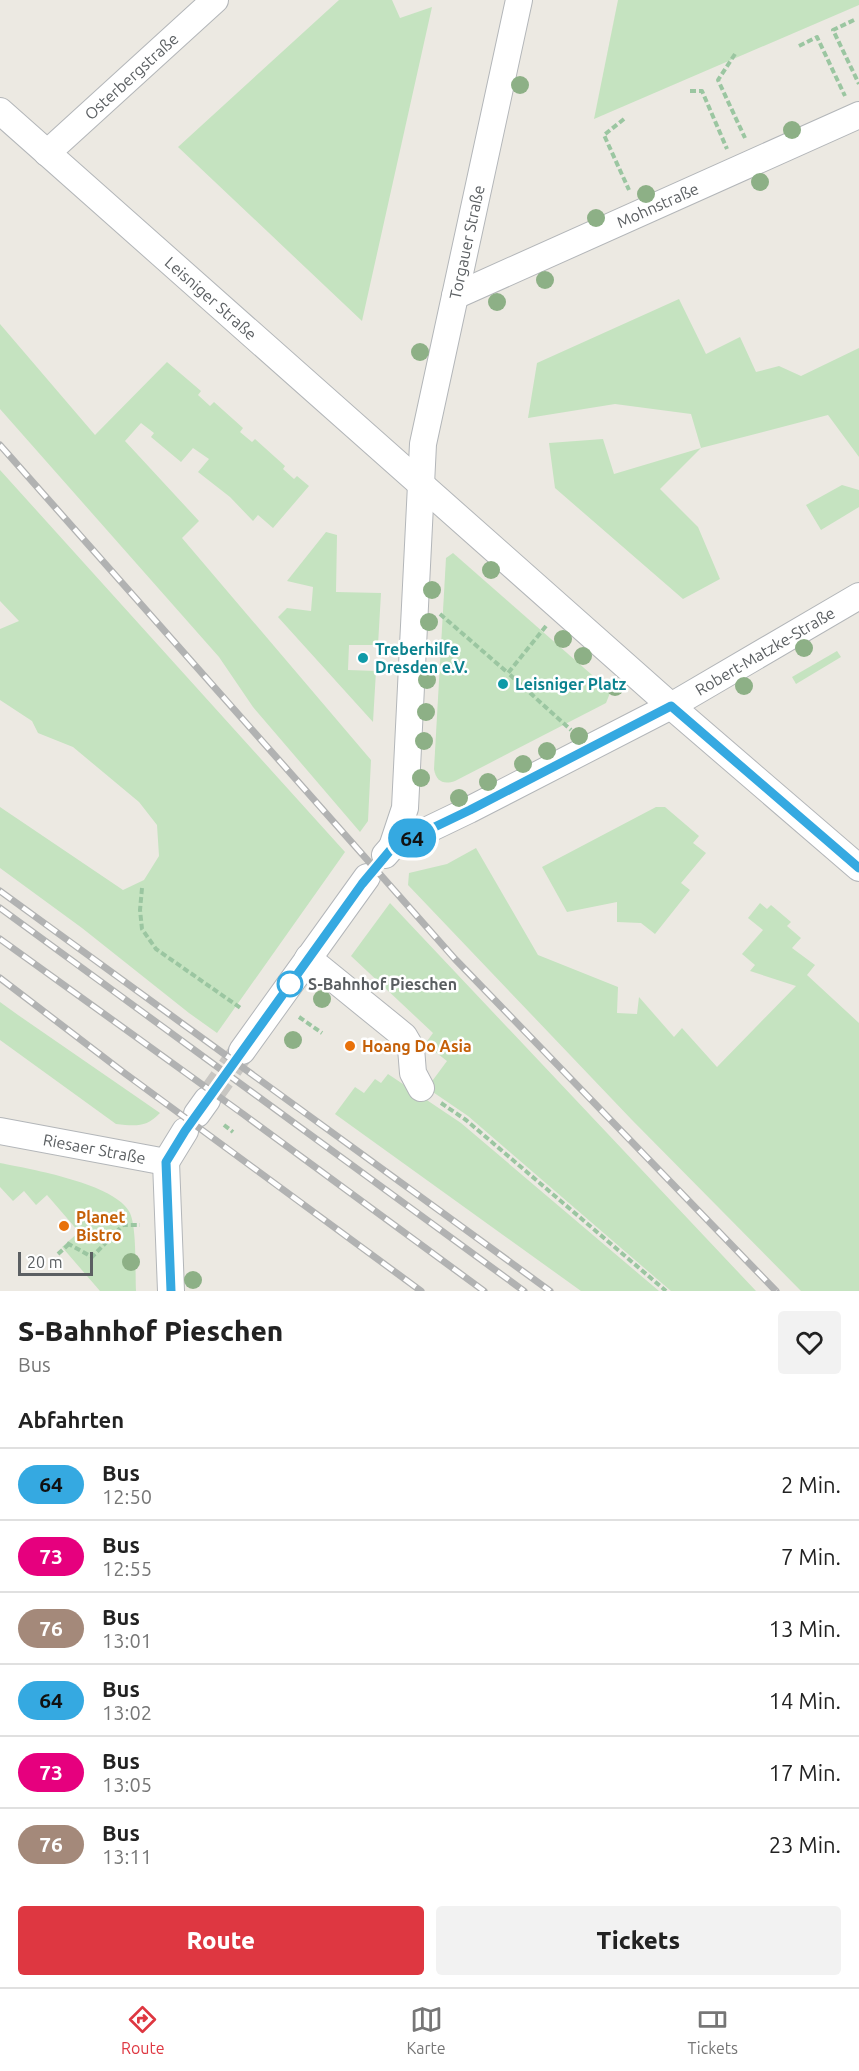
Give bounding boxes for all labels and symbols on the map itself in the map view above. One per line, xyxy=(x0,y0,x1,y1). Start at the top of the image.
street label: Osterbergstraße xyxy=(81,29,182,123)
street label: Mohnstraße xyxy=(614,179,701,231)
street label: Torgauer Straße xyxy=(446,184,488,301)
street label: Leisniger Straße xyxy=(162,253,260,343)
street label: Robert-Matzke-Straße xyxy=(692,603,838,699)
place label: Treberhilfe Dresden e.V. xyxy=(375,640,468,676)
marker: Treberhilfe Dresden e.V. xyxy=(356,651,370,665)
place label: Leisniger Platz xyxy=(515,675,627,693)
marker: Leisniger Platz xyxy=(496,677,510,691)
line badge: 64 xyxy=(385,818,439,858)
marker: S-Bahnhof Pieschen xyxy=(277,971,303,997)
place label: S-Bahnhof Pieschen xyxy=(308,975,457,993)
place label: Hoang Do Asia xyxy=(362,1037,472,1055)
marker: Hoang Do Asia xyxy=(343,1039,357,1053)
street label: Riesaer Straße xyxy=(42,1130,147,1167)
place label: Planet Bistro xyxy=(76,1208,125,1244)
marker: Planet Bistro xyxy=(57,1219,71,1233)
scale bar xyxy=(18,1249,93,1276)

